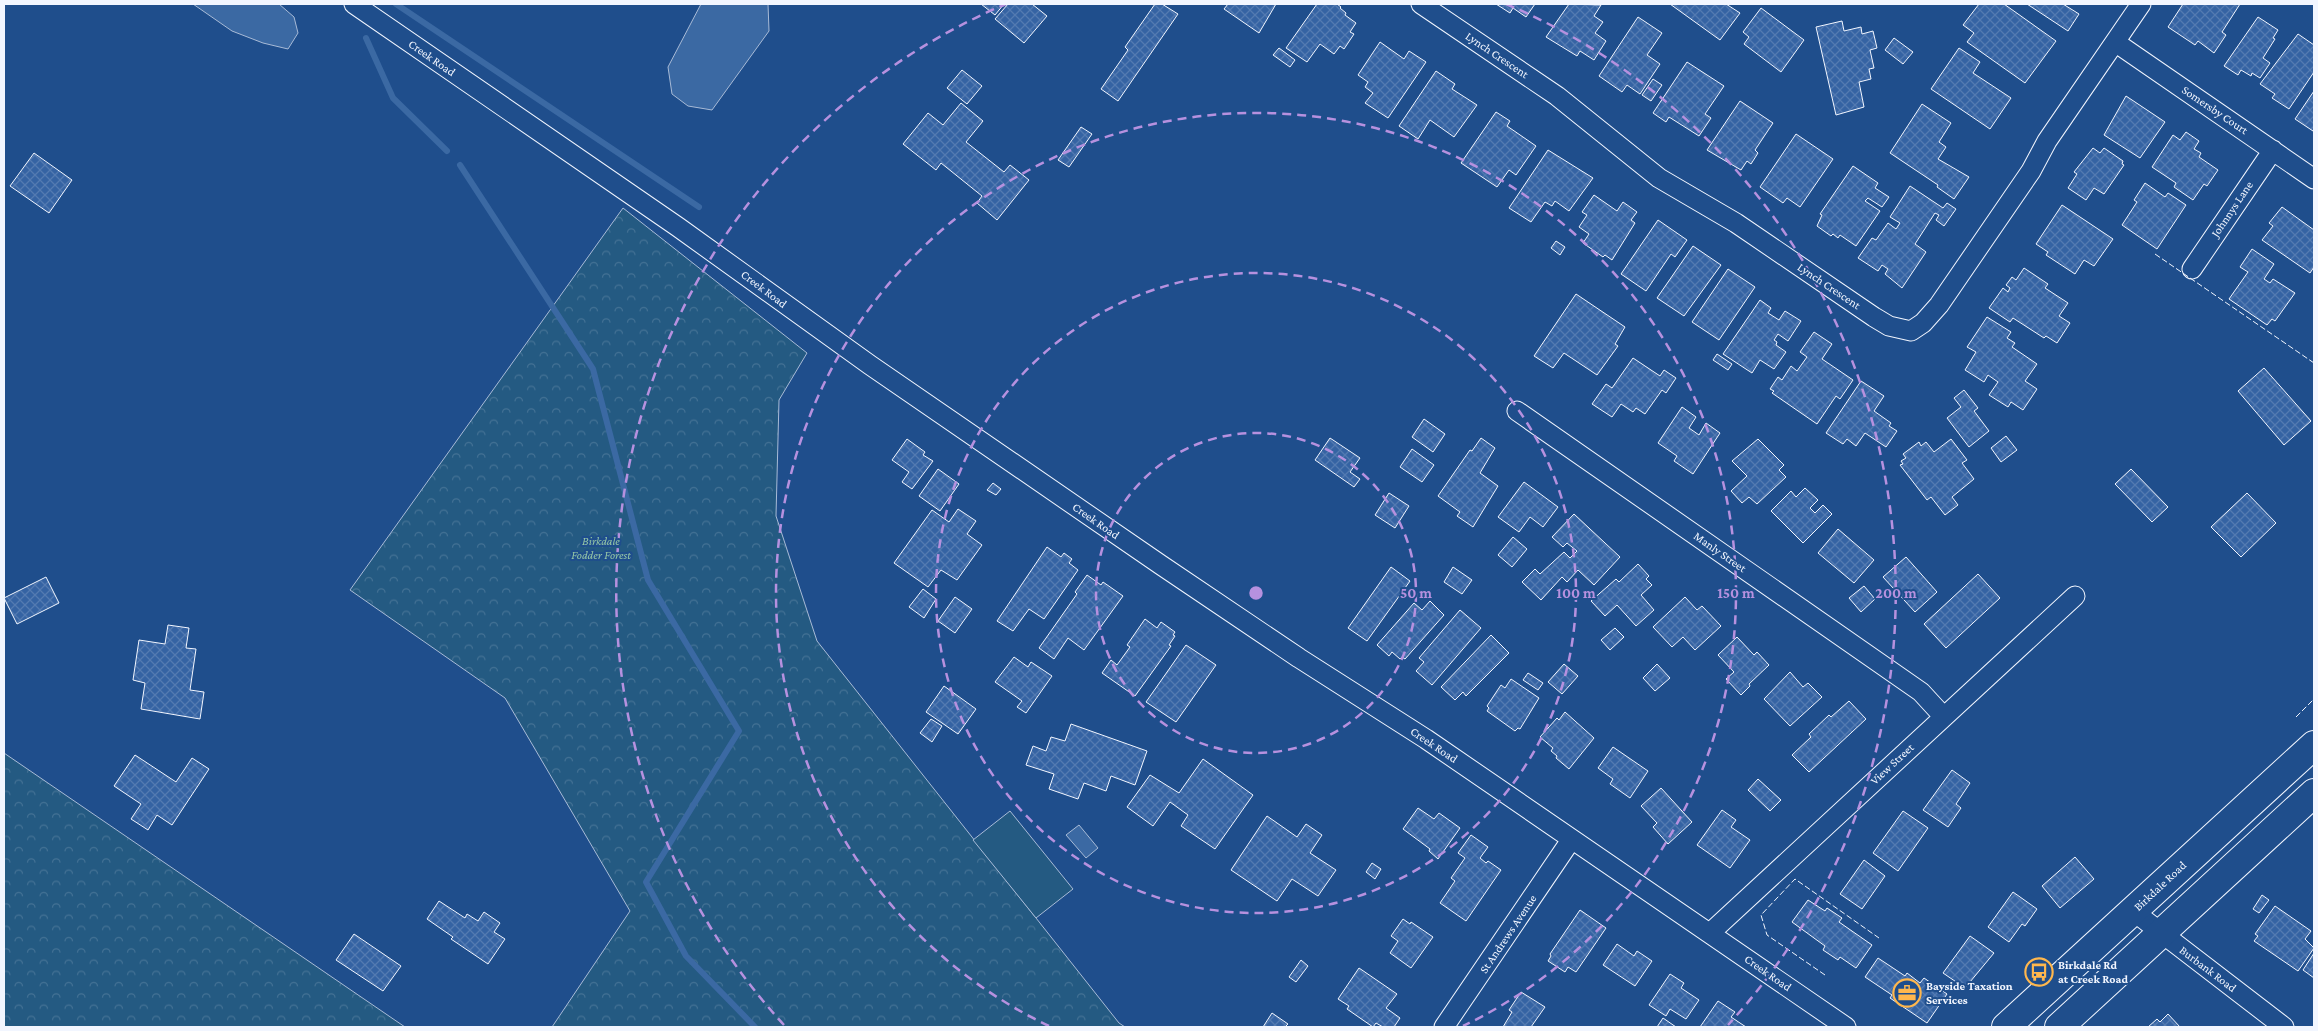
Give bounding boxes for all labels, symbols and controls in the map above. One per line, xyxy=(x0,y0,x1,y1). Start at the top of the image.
street label: Lynch Crescent xyxy=(1463,29,1532,82)
street label: Creek Road xyxy=(406,37,459,80)
street label: Somersby Court xyxy=(2179,83,2252,138)
street label: Johnnys Lane xyxy=(2208,178,2256,240)
street label: Lynch Crescent xyxy=(1795,260,1864,313)
street label: Creek Road xyxy=(738,267,790,311)
street label: Creek Road xyxy=(1070,500,1123,543)
street label: Manly Street xyxy=(1691,529,1750,576)
park label: Birkdale Fodder Forest xyxy=(571,534,631,562)
centre of rings xyxy=(1247,584,1265,602)
text: 50 m xyxy=(1400,585,1432,601)
text: 100 m xyxy=(1556,585,1596,601)
text: 150 m xyxy=(1717,585,1755,601)
text: 200 m xyxy=(1875,585,1917,601)
street label: Creek Road xyxy=(1408,724,1461,766)
street label: View Street xyxy=(1867,740,1917,788)
street label: Birkdale Road xyxy=(2131,858,2190,914)
street label: St Andrews Avenue xyxy=(1477,892,1539,976)
street label: Burbank Road xyxy=(2177,943,2240,995)
street label: Creek Road xyxy=(1742,952,1795,995)
bus stop icon: Birkdale Rd at Creek Road xyxy=(2024,957,2054,987)
place label: Birkdale Rd at Creek Road xyxy=(2058,958,2128,986)
office icon: Bayside Taxation Services xyxy=(1892,978,1922,1008)
place label: Bayside Taxation Services xyxy=(1926,979,2013,1007)

